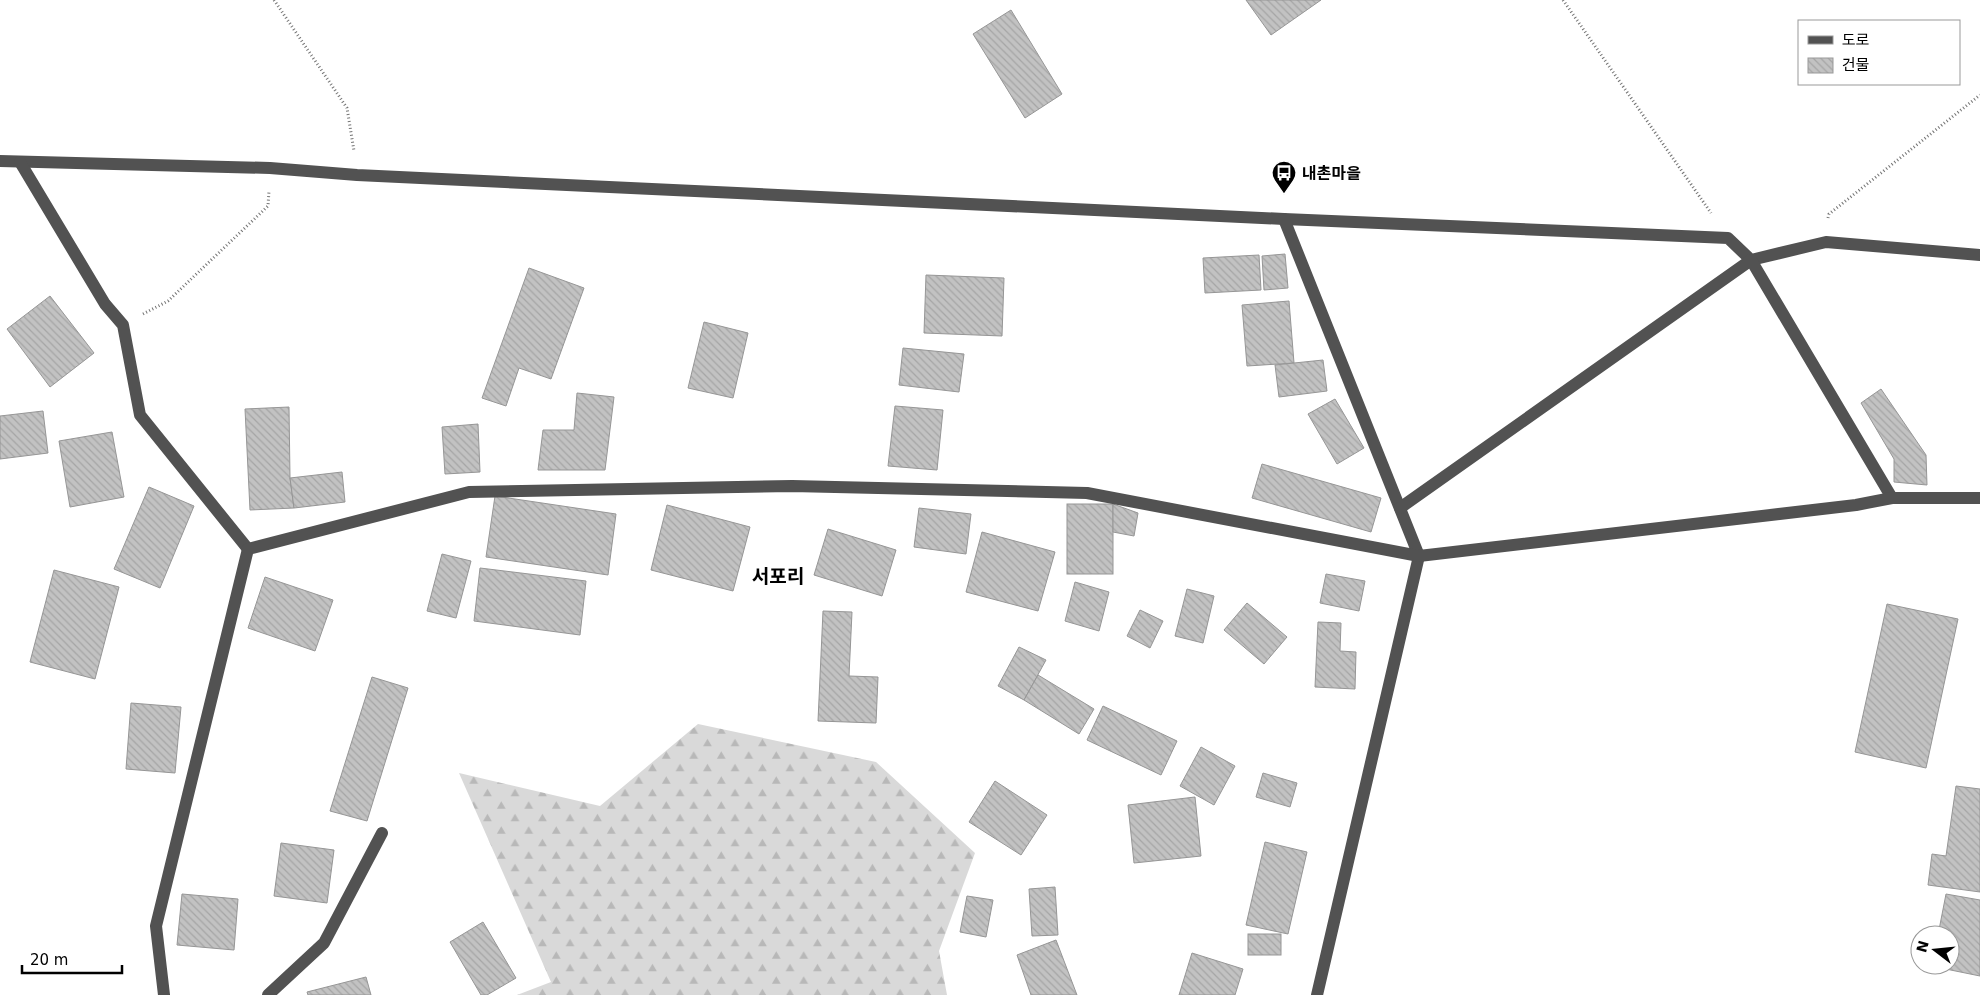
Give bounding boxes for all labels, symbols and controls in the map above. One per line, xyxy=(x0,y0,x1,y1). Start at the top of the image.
legend xyxy=(1798,20,1960,85)
text: 도로 xyxy=(1842,31,1870,49)
text: 건물 xyxy=(1842,56,1870,74)
bus stop icon: 내촌마을 xyxy=(1271,160,1297,194)
place label: 내촌마을 xyxy=(1302,164,1361,183)
district label: 서포리 xyxy=(752,565,804,587)
north arrow xyxy=(1910,925,1960,975)
text: N xyxy=(1913,939,1932,954)
scale bar xyxy=(22,942,122,974)
text: 20 m xyxy=(30,951,68,969)

